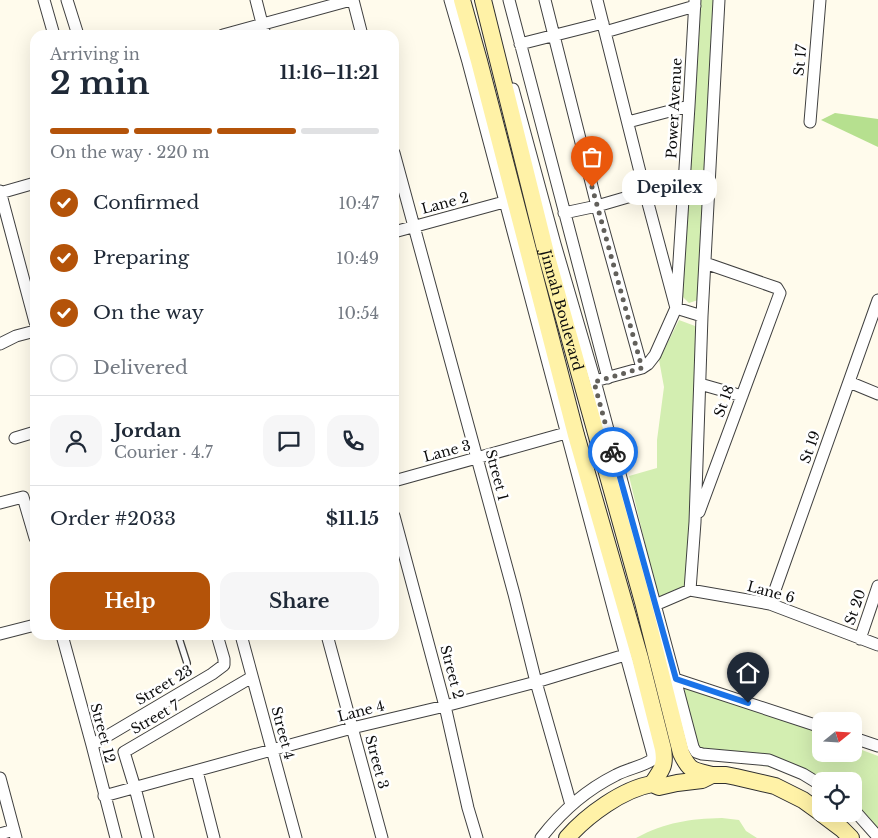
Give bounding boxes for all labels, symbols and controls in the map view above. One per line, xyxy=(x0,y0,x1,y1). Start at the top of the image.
street label: St 17 xyxy=(790,43,810,76)
text: Arriving in xyxy=(50,44,140,64)
street label: Power Avenue xyxy=(662,57,686,159)
text: 11:16–11:21 xyxy=(279,61,379,84)
text: 2 min xyxy=(50,63,150,103)
pin xyxy=(571,136,613,187)
text: On the way · 220 m xyxy=(50,142,210,162)
icon: bag xyxy=(578,143,606,171)
callout: Depilex xyxy=(622,170,717,204)
text: Depilex xyxy=(636,177,703,197)
street label: Lane 2 xyxy=(419,188,471,218)
icon: check xyxy=(50,189,78,217)
text: Confirmed xyxy=(93,191,199,214)
text: 10:47 xyxy=(338,193,379,213)
icon: check xyxy=(50,244,78,272)
text: Preparing xyxy=(93,246,189,269)
street label: Jinnah Boulevard xyxy=(536,246,587,373)
text: 10:49 xyxy=(336,248,379,268)
icon: check xyxy=(50,299,78,327)
text: On the way xyxy=(93,301,204,324)
text: 10:54 xyxy=(337,303,379,323)
text: Delivered xyxy=(93,356,188,379)
street label: St 18 xyxy=(710,382,738,420)
button: person xyxy=(50,415,102,467)
button: chat xyxy=(263,415,315,467)
button: phone xyxy=(327,415,379,467)
text: Jordan xyxy=(114,419,181,442)
courier xyxy=(588,427,638,477)
street label: St 19 xyxy=(796,428,824,466)
street label: Lane 3 xyxy=(421,436,473,466)
icon: bike xyxy=(599,438,627,466)
text: Courier · 4.7 xyxy=(114,442,213,462)
street label: Street 1 xyxy=(482,447,512,503)
text: Order #2033 xyxy=(50,507,176,530)
text: $11.15 xyxy=(326,507,379,530)
button: Help xyxy=(50,572,210,630)
button: Share xyxy=(220,572,379,630)
street label: Lane 6 xyxy=(745,577,797,607)
street label: St 20 xyxy=(840,587,870,627)
street label: Street 2 xyxy=(436,643,468,701)
pin xyxy=(727,652,769,703)
icon: home xyxy=(734,659,762,687)
street label: Street 23 xyxy=(132,661,196,709)
street label: Street 7 xyxy=(127,695,183,738)
street label: Lane 4 xyxy=(336,696,386,726)
street label: Street 12 xyxy=(86,701,120,765)
street label: Street 4 xyxy=(267,704,299,762)
north arrow xyxy=(812,712,862,762)
map controls xyxy=(812,712,862,822)
street label: Street 3 xyxy=(361,733,393,791)
button: locate xyxy=(812,772,862,822)

